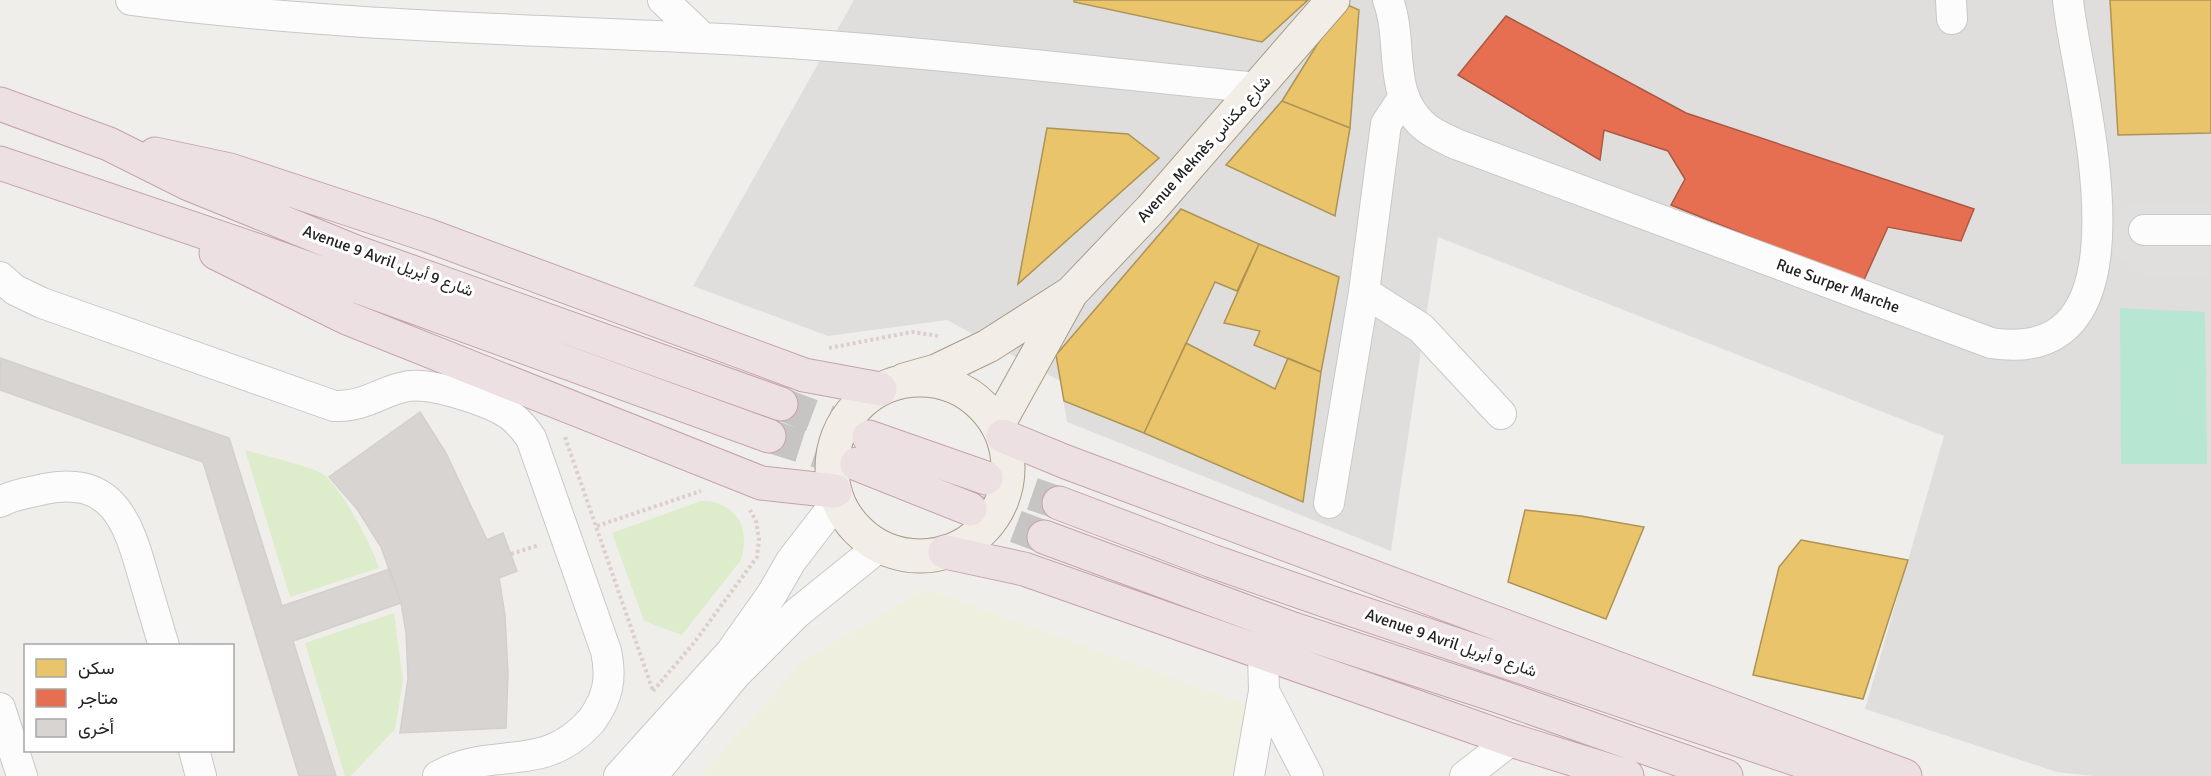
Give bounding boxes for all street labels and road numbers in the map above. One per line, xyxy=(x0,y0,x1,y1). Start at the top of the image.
street label: Avenue Meknès شارع مكناس xyxy=(1133,71,1276,227)
street label: Avenue 9 Avril شارع 9 أبريل xyxy=(300,221,476,302)
street label: Rue Surper Marche xyxy=(1774,254,1902,318)
street label: Avenue 9 Avril شارع 9 أبريل xyxy=(1362,604,1539,683)

